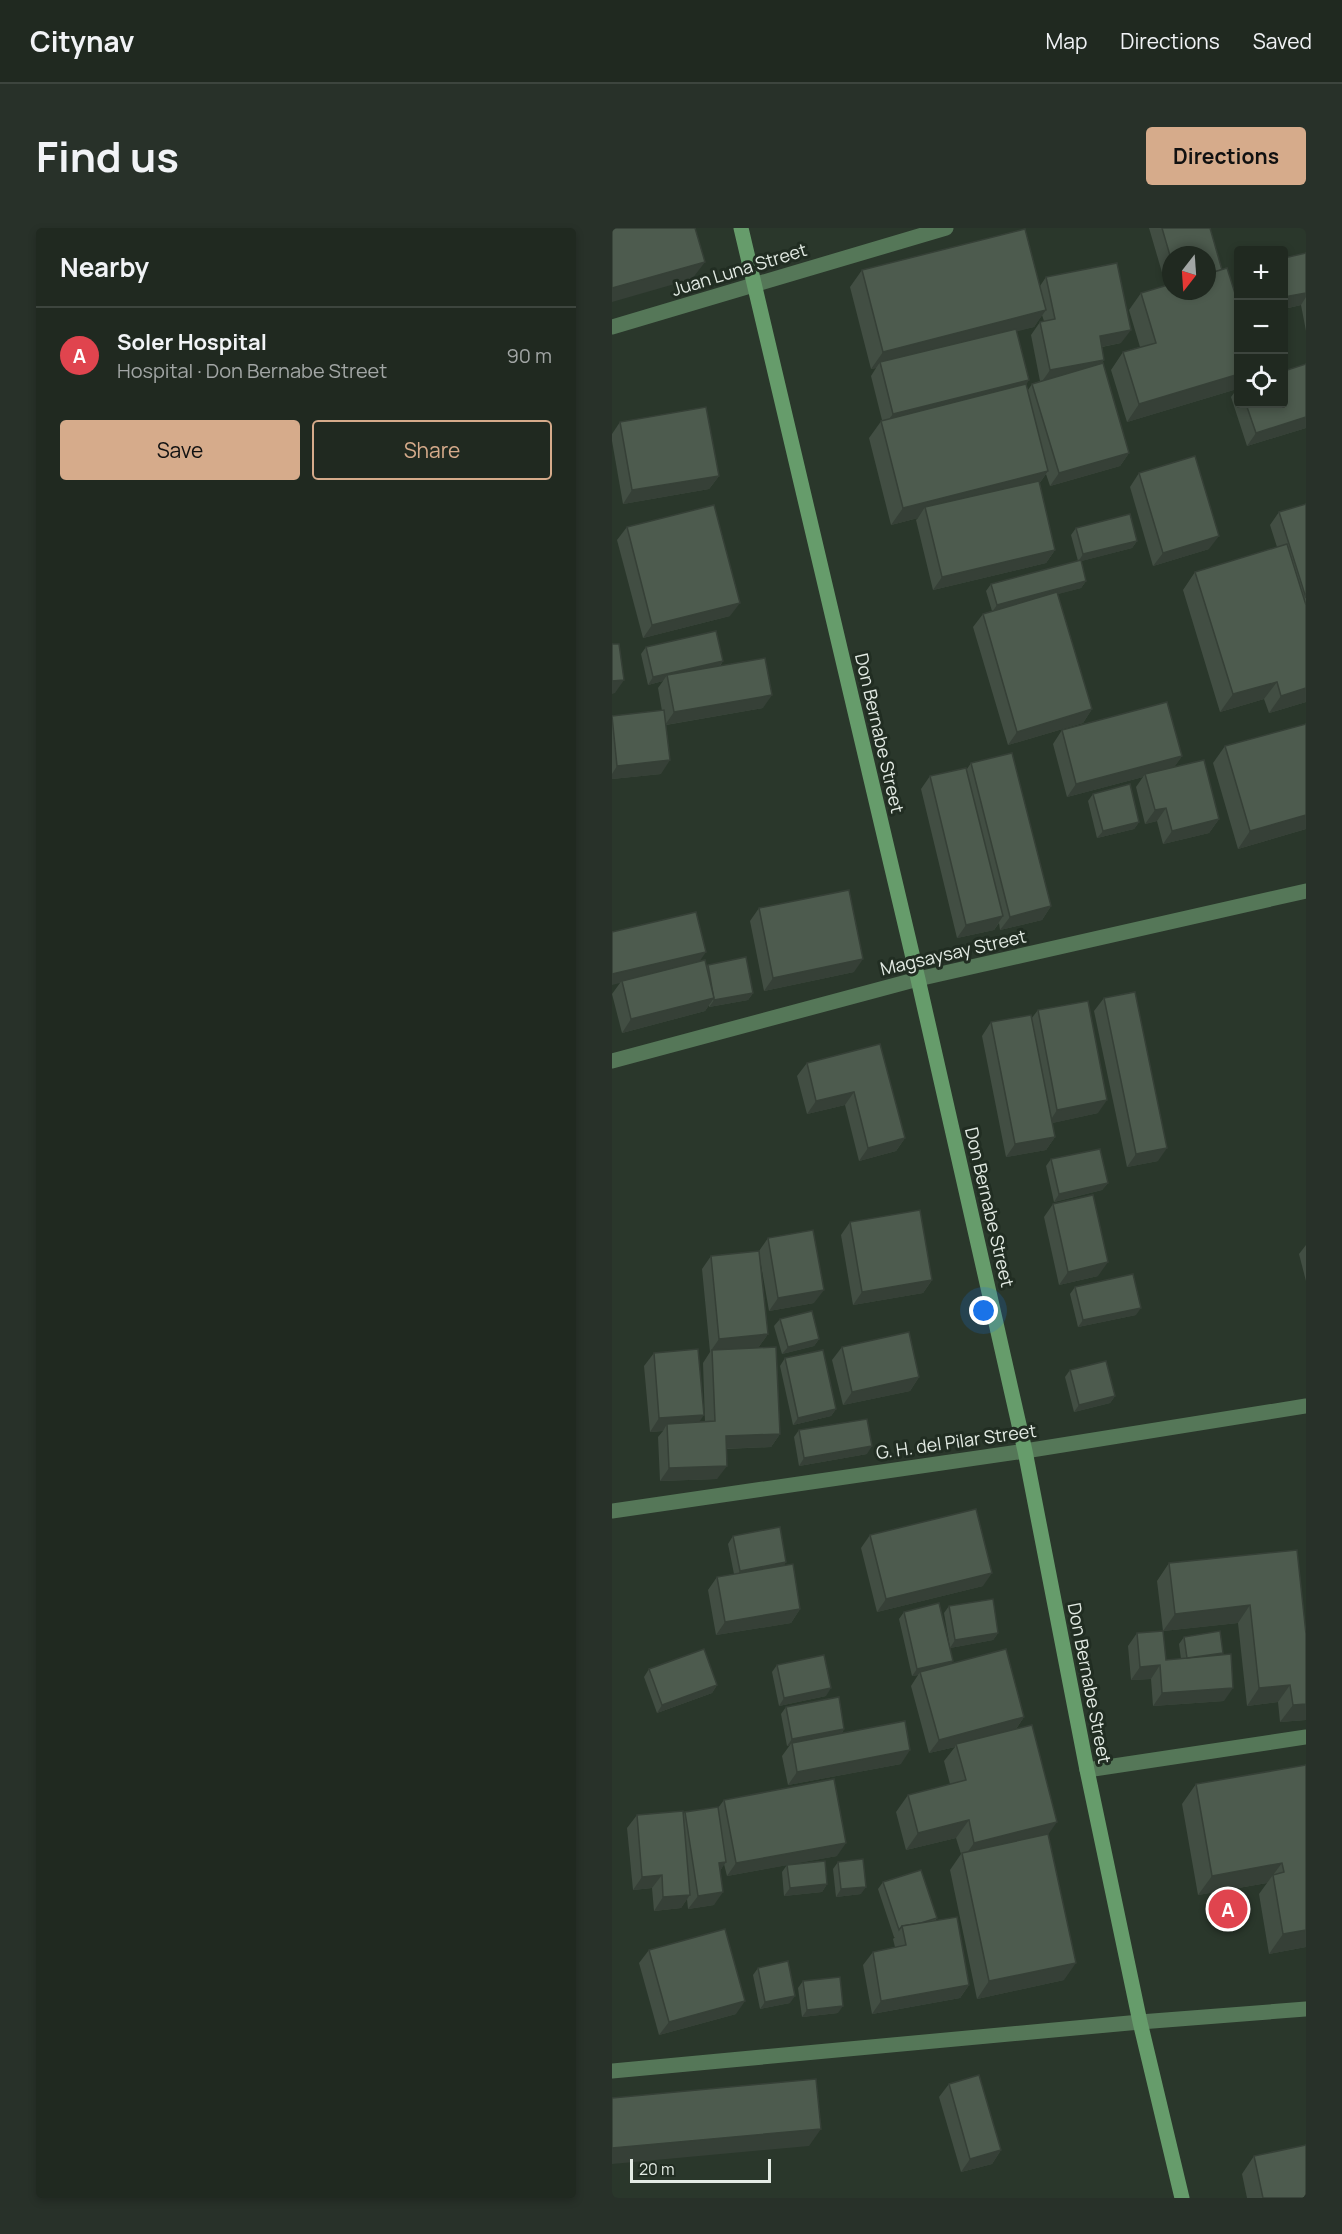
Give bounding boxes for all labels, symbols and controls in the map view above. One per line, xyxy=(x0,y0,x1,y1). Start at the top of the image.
text: Citynav xyxy=(30,22,134,60)
text: Map xyxy=(1046,27,1087,55)
text: Directions xyxy=(1120,27,1220,55)
text: Saved xyxy=(1253,27,1312,55)
text: Find us xyxy=(36,127,179,185)
button: Directions xyxy=(1146,127,1306,185)
street label: Juan Luna Street xyxy=(668,237,810,301)
north arrow xyxy=(1162,246,1216,300)
map controls xyxy=(1234,246,1288,408)
button: + xyxy=(1234,246,1288,300)
text: Nearby xyxy=(60,249,149,285)
button: − xyxy=(1234,300,1288,354)
text: Soler Hospital xyxy=(117,327,267,357)
text: A xyxy=(73,342,86,369)
text: 90 m xyxy=(506,342,552,369)
button: locate xyxy=(1234,354,1288,408)
text: Hospital · Don Bernabe Street xyxy=(117,357,387,384)
button: Save xyxy=(60,420,300,480)
button: Share xyxy=(312,420,552,480)
street label: Don Bernabe Street xyxy=(850,651,910,815)
street label: Magsaysay Street xyxy=(878,924,1028,980)
street label: Don Bernabe Street xyxy=(960,1125,1020,1289)
your location xyxy=(969,1296,998,1325)
street label: G. H. del Pilar Street xyxy=(874,1418,1038,1464)
street label: Don Bernabe Street xyxy=(1063,1601,1117,1765)
pin: A xyxy=(1208,1886,1248,1932)
scale bar xyxy=(630,2156,771,2184)
text: 20 m xyxy=(639,2158,675,2180)

